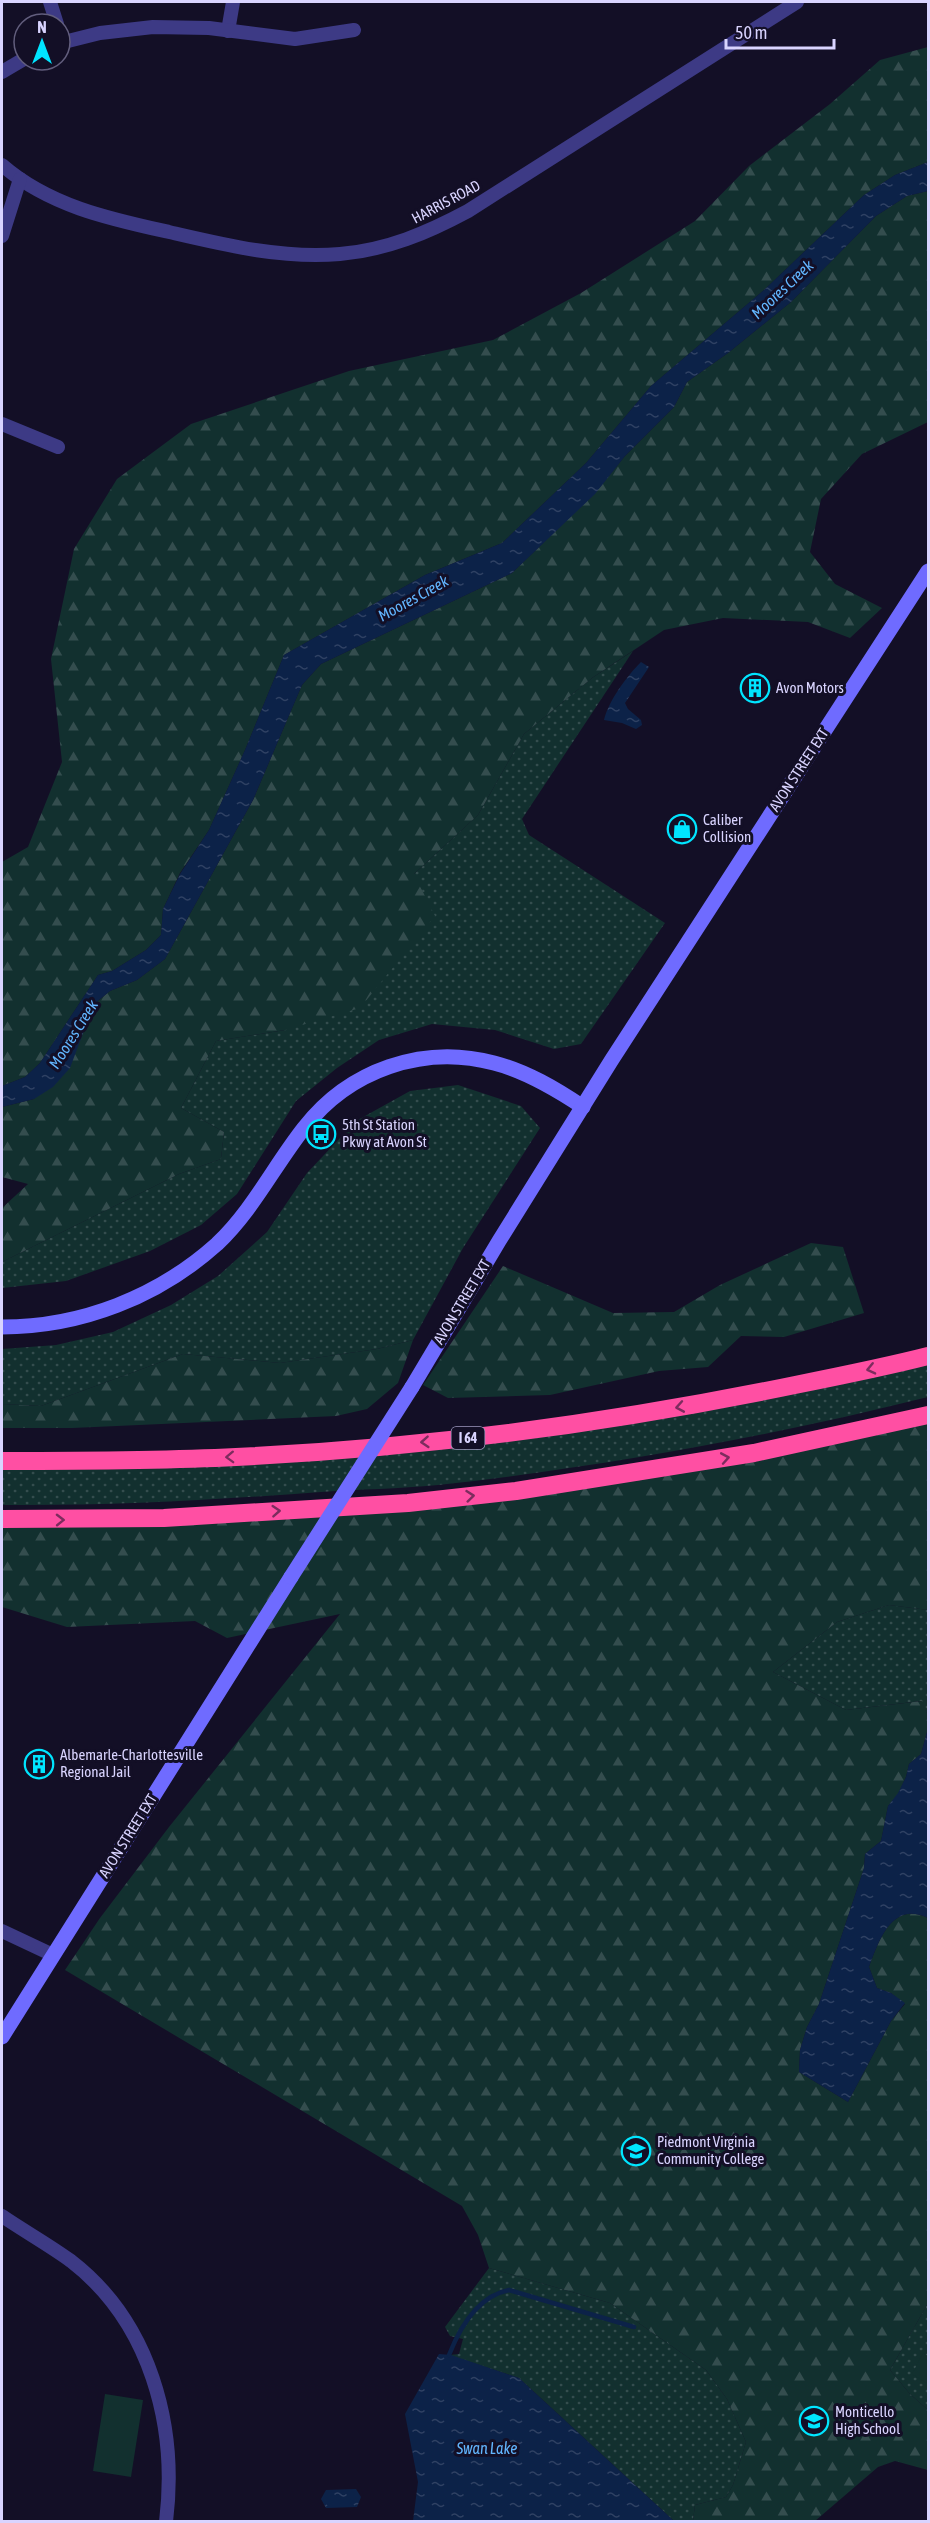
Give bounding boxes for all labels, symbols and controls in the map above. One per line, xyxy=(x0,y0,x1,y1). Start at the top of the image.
north arrow xyxy=(12,12,72,72)
scale bar xyxy=(726,12,834,50)
text: N xyxy=(37,18,47,36)
text: 50 m xyxy=(735,22,767,43)
street label: HARRIS ROAD xyxy=(409,176,483,227)
water label: Moores Creek xyxy=(747,255,817,322)
water label: Moores Creek xyxy=(375,571,452,625)
building icon: Avon Motors xyxy=(739,672,771,704)
place label: Avon Motors xyxy=(776,679,844,696)
street label: AVON STREET EXT xyxy=(765,725,832,814)
place label: Caliber Collision xyxy=(703,811,751,845)
shop icon: Caliber Collision xyxy=(666,813,698,845)
water label: Moores Creek xyxy=(45,995,102,1072)
place label: 5th St Station Pkwy at Avon St xyxy=(342,1116,427,1150)
bus stop icon: 5th St Station Pkwy at Avon St xyxy=(305,1118,337,1150)
street label: AVON STREET EXT xyxy=(430,1256,494,1347)
one-way arrow xyxy=(867,1362,877,1375)
one-way arrow xyxy=(676,1400,686,1413)
road number: I 64 xyxy=(452,1427,484,1449)
one-way arrow xyxy=(420,1435,429,1448)
one-way arrow xyxy=(226,1451,235,1464)
one-way arrow xyxy=(720,1452,730,1465)
one-way arrow xyxy=(466,1490,475,1503)
one-way arrow xyxy=(271,1505,280,1518)
one-way arrow xyxy=(55,1514,64,1526)
place label: Albemarle-Charlottesville Regional Jail xyxy=(60,1746,203,1780)
building icon: Albemarle-Charlottesville Regional Jail xyxy=(23,1748,55,1780)
street label: AVON STREET EXT xyxy=(95,1790,160,1881)
place label: Piedmont Virginia Community College xyxy=(657,2133,764,2167)
school or university icon: Piedmont Virginia Community College xyxy=(620,2135,652,2167)
place label: Monticello High School xyxy=(835,2403,900,2437)
school or university icon: Monticello High School xyxy=(798,2405,830,2437)
water label: Swan Lake xyxy=(456,2439,517,2457)

